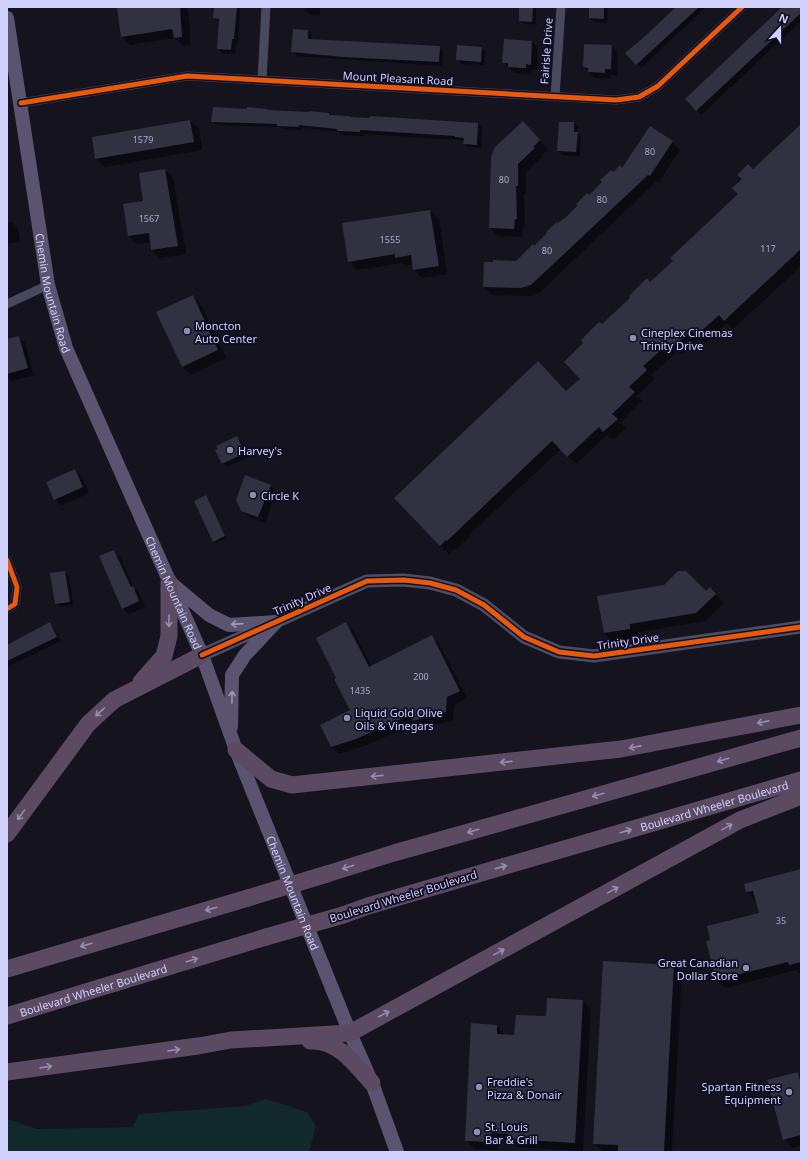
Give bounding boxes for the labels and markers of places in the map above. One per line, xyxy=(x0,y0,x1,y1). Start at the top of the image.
place label: Moncton Auto Center xyxy=(195,318,257,346)
place label: Cineplex Cinemas Trinity Drive xyxy=(641,325,733,353)
marker: Moncton Auto Center xyxy=(182,326,192,336)
marker: Cineplex Cinemas Trinity Drive xyxy=(628,333,638,343)
place label: Harvey's xyxy=(238,443,282,458)
marker: Harvey's xyxy=(225,445,235,455)
place label: Circle K xyxy=(261,488,299,503)
marker: Circle K xyxy=(248,490,258,500)
place label: Liquid Gold Olive Oils & Vinegars xyxy=(355,705,443,733)
marker: Liquid Gold Olive Oils & Vinegars xyxy=(342,713,352,723)
place label: Great Canadian Dollar Store xyxy=(658,955,738,983)
marker: Great Canadian Dollar Store xyxy=(741,963,751,973)
place label: Freddie's Pizza & Donair xyxy=(487,1074,562,1102)
place label: Spartan Fitness Equipment xyxy=(702,1079,781,1107)
marker: Freddie's Pizza & Donair xyxy=(474,1082,484,1092)
marker: Spartan Fitness Equipment xyxy=(784,1087,794,1097)
place label: St. Louis Bar & Grill xyxy=(485,1119,538,1147)
marker: St. Louis Bar & Grill xyxy=(472,1127,482,1137)

